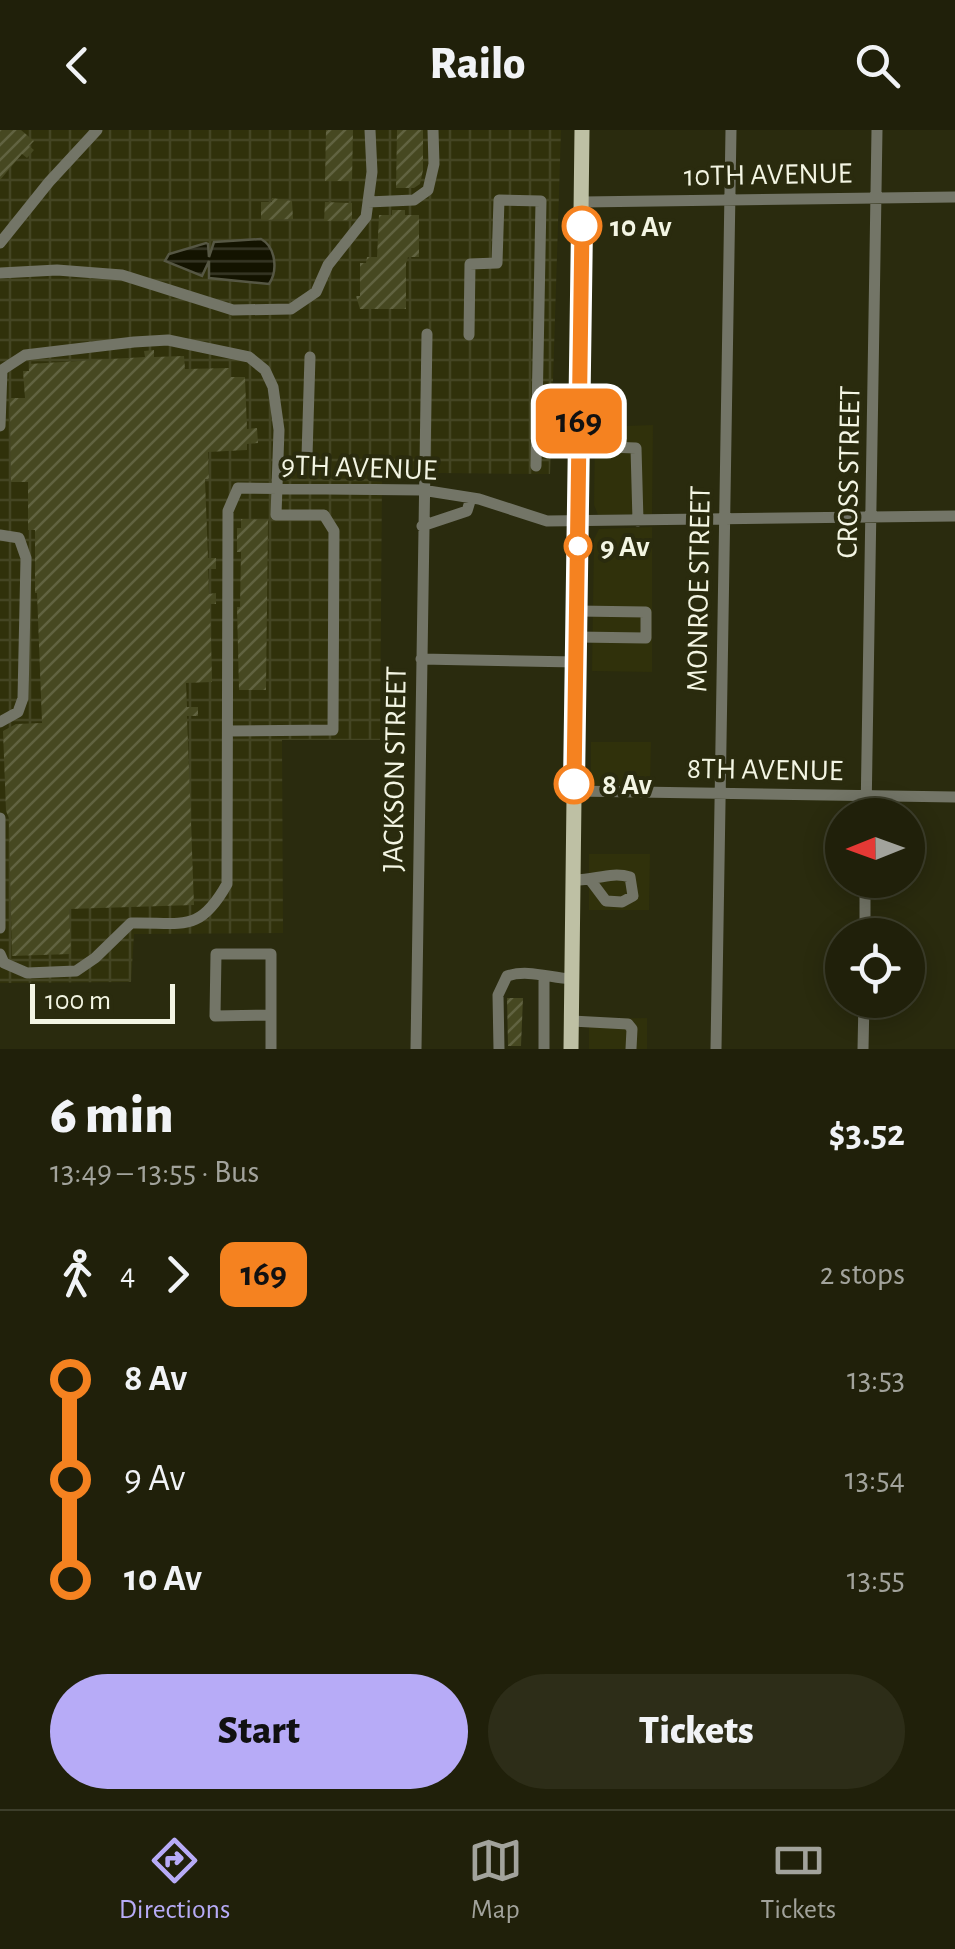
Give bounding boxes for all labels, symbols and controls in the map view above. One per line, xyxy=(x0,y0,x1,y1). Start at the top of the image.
icon: back xyxy=(50,38,105,93)
icon: search xyxy=(850,38,905,93)
text: Railo xyxy=(430,42,525,87)
street label: 10TH AVENUE xyxy=(684,159,852,191)
marker: 10 Av xyxy=(563,207,601,245)
place label: 10 Av xyxy=(610,212,672,242)
street label: CROSS STREET xyxy=(832,385,866,559)
line badge: 169 xyxy=(522,388,636,454)
text: 169 xyxy=(556,404,602,439)
street label: 9TH AVENUE xyxy=(280,450,437,486)
street label: MONROE STREET xyxy=(682,485,716,693)
place label: 9 Av xyxy=(600,532,650,562)
marker: 9 Av xyxy=(565,533,591,559)
street label: JACKSON STREET xyxy=(378,666,412,872)
street label: 8TH AVENUE xyxy=(687,754,843,786)
marker: 8 Av xyxy=(555,765,593,803)
place label: 8 Av xyxy=(602,770,653,800)
north arrow xyxy=(825,798,925,898)
map controls xyxy=(825,798,925,1018)
button: locate xyxy=(825,918,925,1018)
scale bar xyxy=(30,979,175,1024)
text: 100 m xyxy=(45,987,111,1015)
text: 6 min xyxy=(50,1088,174,1143)
text: $3.52 xyxy=(829,1115,905,1153)
text: 13:49 – 13:55 · Bus xyxy=(50,1156,259,1188)
icon: walk xyxy=(50,1247,105,1302)
icon: forward xyxy=(150,1247,205,1302)
text: 169 xyxy=(240,1257,287,1292)
text: 4 xyxy=(120,1258,135,1290)
text: 2 stops xyxy=(820,1258,905,1290)
text: 8 Av xyxy=(124,1360,187,1398)
text: 13:53 xyxy=(847,1363,905,1395)
text: 9 Av xyxy=(124,1460,185,1498)
text: 13:54 xyxy=(845,1463,905,1495)
text: 10 Av xyxy=(124,1560,202,1598)
text: 13:55 xyxy=(847,1563,905,1595)
button: Start xyxy=(50,1674,468,1789)
button: Tickets xyxy=(488,1674,905,1789)
tab: Directions xyxy=(119,1833,230,1927)
tab: Map xyxy=(468,1833,523,1927)
tab: Tickets xyxy=(760,1833,836,1927)

